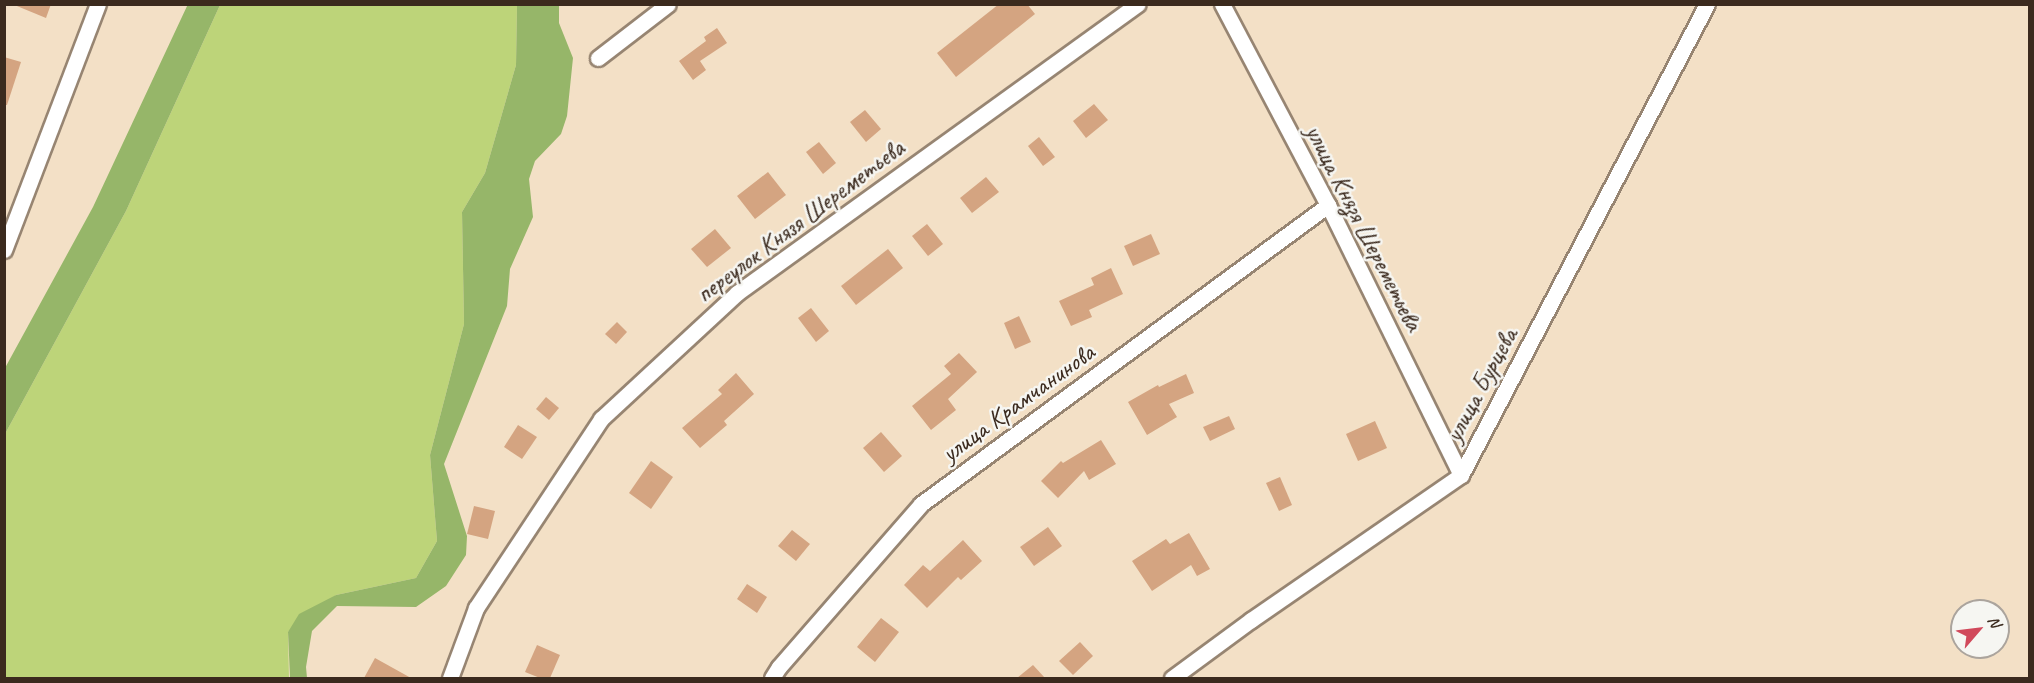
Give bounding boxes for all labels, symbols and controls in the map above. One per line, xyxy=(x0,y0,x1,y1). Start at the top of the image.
street label: улица Князя Шереметьева xyxy=(1298,118,1430,338)
street label: переулок Князя Шереметьева xyxy=(690,132,910,310)
street label: улица Бурцева xyxy=(1438,323,1524,447)
street label: улица Крамчанинова xyxy=(935,337,1101,469)
north arrow xyxy=(1950,599,2010,659)
text: N xyxy=(1983,612,2005,631)

